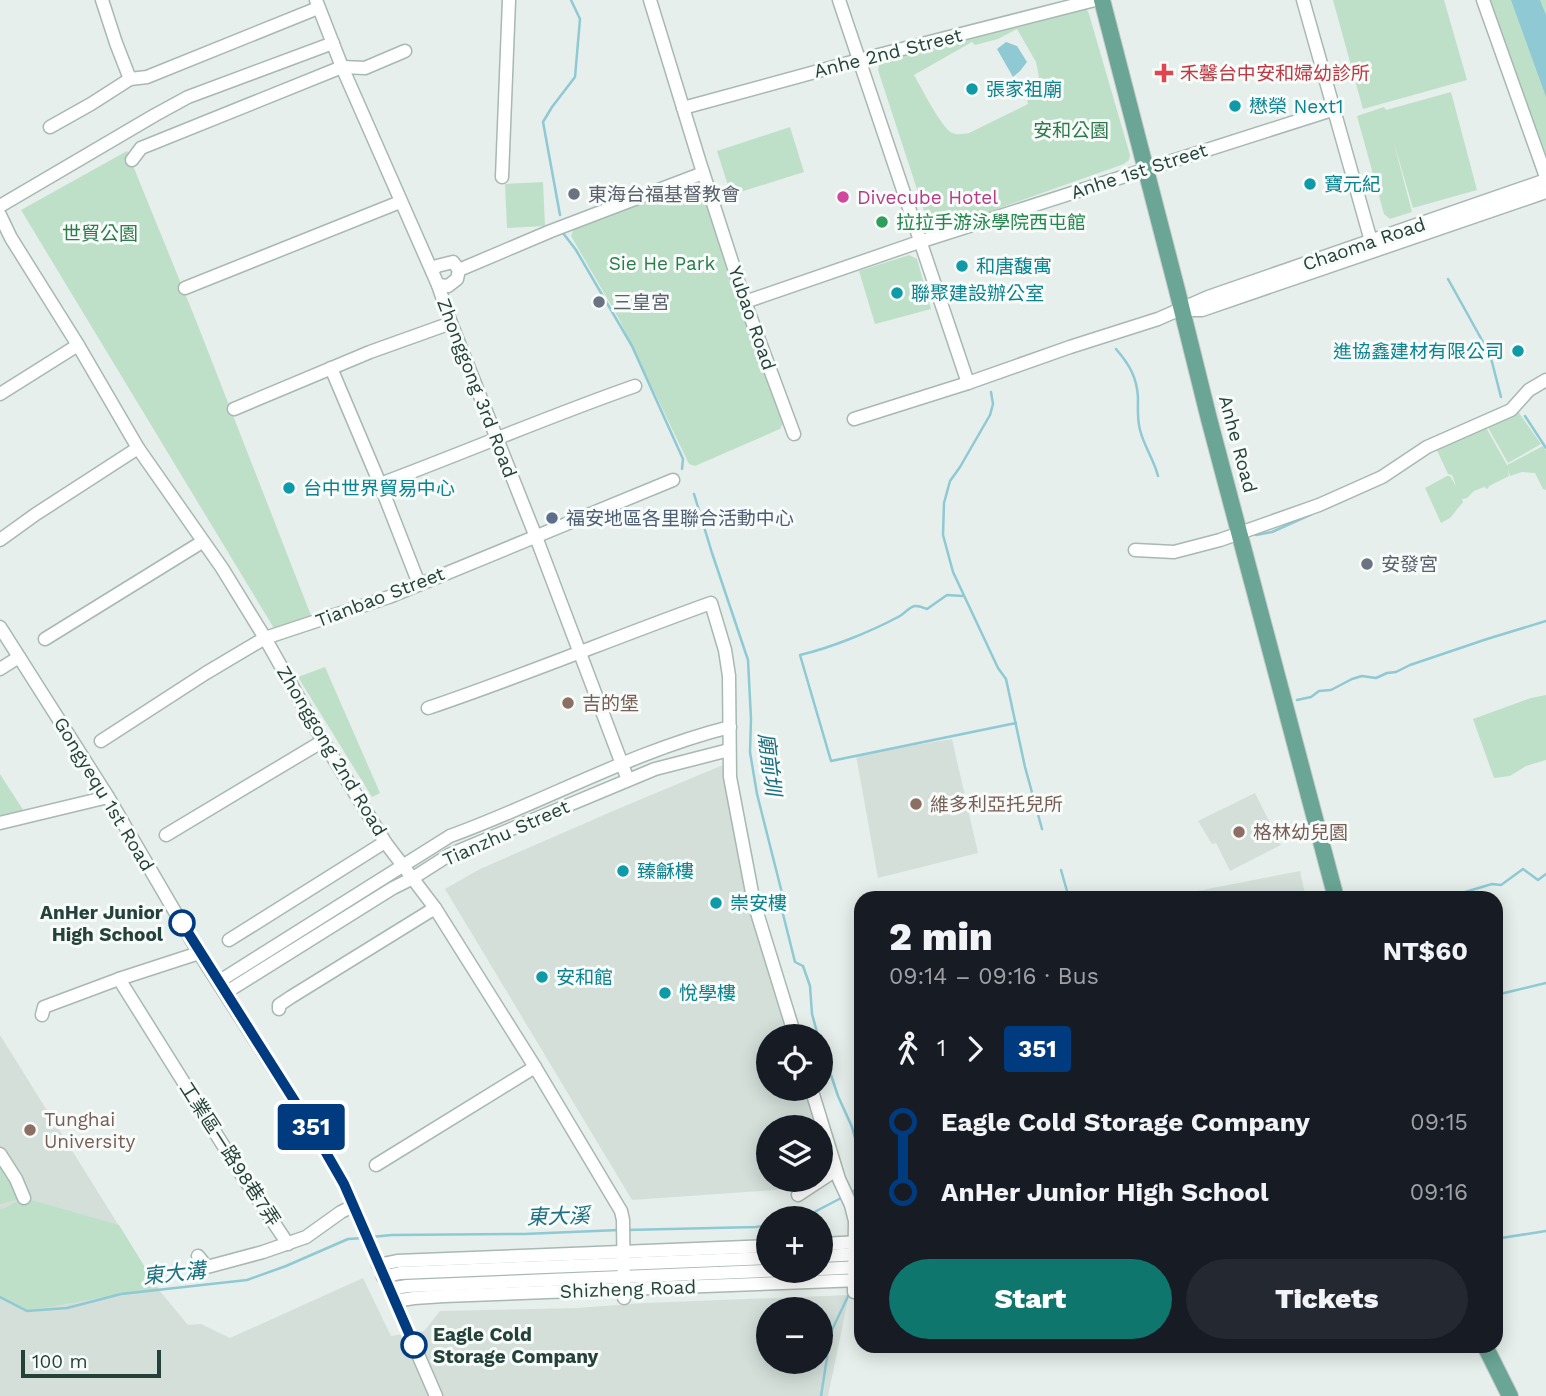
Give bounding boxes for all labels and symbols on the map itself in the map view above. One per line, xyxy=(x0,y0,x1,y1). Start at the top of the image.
street label: Anhe 2nd Street xyxy=(812,23,965,83)
place label: 禾馨台中安和婦幼診所 xyxy=(1180,62,1370,85)
marker: 禾馨台中安和婦幼診所 xyxy=(1154,63,1174,83)
place label: 張家祖廟 xyxy=(986,78,1062,101)
marker: 張家祖廟 xyxy=(964,81,980,97)
place label: 懋榮 Next1 xyxy=(1249,95,1343,118)
marker: 懋榮 Next1 xyxy=(1227,98,1243,114)
park label: 安和公園 xyxy=(1033,119,1109,142)
street label: Anhe 1st Street xyxy=(1068,138,1210,204)
place label: 寶元紀 xyxy=(1324,173,1381,196)
marker: 寶元紀 xyxy=(1302,176,1318,192)
place label: 東海台福基督教會 xyxy=(588,183,740,206)
marker: 東海台福基督教會 xyxy=(566,186,582,202)
place label: Divecube Hotel xyxy=(857,186,998,209)
marker: Divecube Hotel xyxy=(835,189,851,205)
place label: 拉拉手游泳學院西屯館 xyxy=(896,211,1086,234)
street label: Chaoma Road xyxy=(1300,212,1428,276)
marker: 拉拉手游泳學院西屯館 xyxy=(874,214,890,230)
park label: 世貿公園 xyxy=(62,222,138,245)
park label: Sie He Park xyxy=(609,252,716,275)
place label: 和唐馥寓 xyxy=(976,255,1052,278)
marker: 和唐馥寓 xyxy=(954,258,970,274)
street label: Yubao Road xyxy=(723,263,781,373)
place label: 聯聚建設辦公室 xyxy=(911,282,1044,305)
marker: 聯聚建設辦公室 xyxy=(889,285,905,301)
place label: 三皇宮 xyxy=(613,291,670,314)
marker: 三皇宮 xyxy=(591,294,607,310)
street label: Zhonggong 3rd Road xyxy=(432,295,522,481)
place label: 進協鑫建材有限公司 xyxy=(1333,340,1504,363)
marker: 進協鑫建材有限公司 xyxy=(1510,343,1526,359)
street label: Anhe Road xyxy=(1214,393,1262,495)
place label: 台中世界貿易中心 xyxy=(303,477,455,500)
marker: 台中世界貿易中心 xyxy=(281,480,297,496)
place label: 福安地區各里聯合活動中心 xyxy=(566,507,794,530)
marker: 福安地區各里聯合活動中心 xyxy=(544,510,560,526)
place label: 安發宮 xyxy=(1381,553,1438,576)
marker: 安發宮 xyxy=(1359,556,1375,572)
street label: Tianbao Street xyxy=(312,562,448,632)
street label: Zhonggong 2nd Road xyxy=(272,662,392,840)
place label: 吉的堡 xyxy=(582,692,639,715)
marker: 吉的堡 xyxy=(560,695,576,711)
street label: Gongyequ 1st Road xyxy=(49,713,159,875)
water label: 廟前圳 xyxy=(754,731,787,800)
place label: 維多利亞托兒所 xyxy=(930,793,1063,816)
street label: Tianzhu Street xyxy=(439,795,573,871)
marker: 維多利亞托兒所 xyxy=(908,796,924,812)
place label: 格林幼兒園 xyxy=(1253,821,1348,844)
marker: 格林幼兒園 xyxy=(1231,824,1247,840)
place label: 臻龢樓 xyxy=(637,860,694,883)
marker: 臻龢樓 xyxy=(615,863,631,879)
place label: 崇安樓 xyxy=(730,892,787,915)
marker: 崇安樓 xyxy=(708,895,724,911)
place label: AnHer Junior High School xyxy=(40,901,164,946)
marker: AnHer Junior High School xyxy=(169,910,195,936)
place label: 安和館 xyxy=(556,966,613,989)
marker: 安和館 xyxy=(534,969,550,985)
place label: 悅學樓 xyxy=(679,982,736,1005)
marker: 悅學樓 xyxy=(657,985,673,1001)
street label: 工業區一路98巷7弄 xyxy=(175,1078,285,1230)
line badge: 351 xyxy=(271,1104,351,1150)
place label: Tunghai University xyxy=(44,1108,135,1153)
marker: Tunghai University xyxy=(22,1122,38,1138)
water label: 東大溪 xyxy=(526,1202,593,1230)
water label: 東大溝 xyxy=(141,1257,210,1289)
street label: Shizheng Road xyxy=(559,1275,697,1303)
place label: Eagle Cold Storage Company xyxy=(433,1323,599,1368)
marker: Eagle Cold Storage Company xyxy=(401,1332,427,1358)
scale bar xyxy=(21,1347,161,1379)

